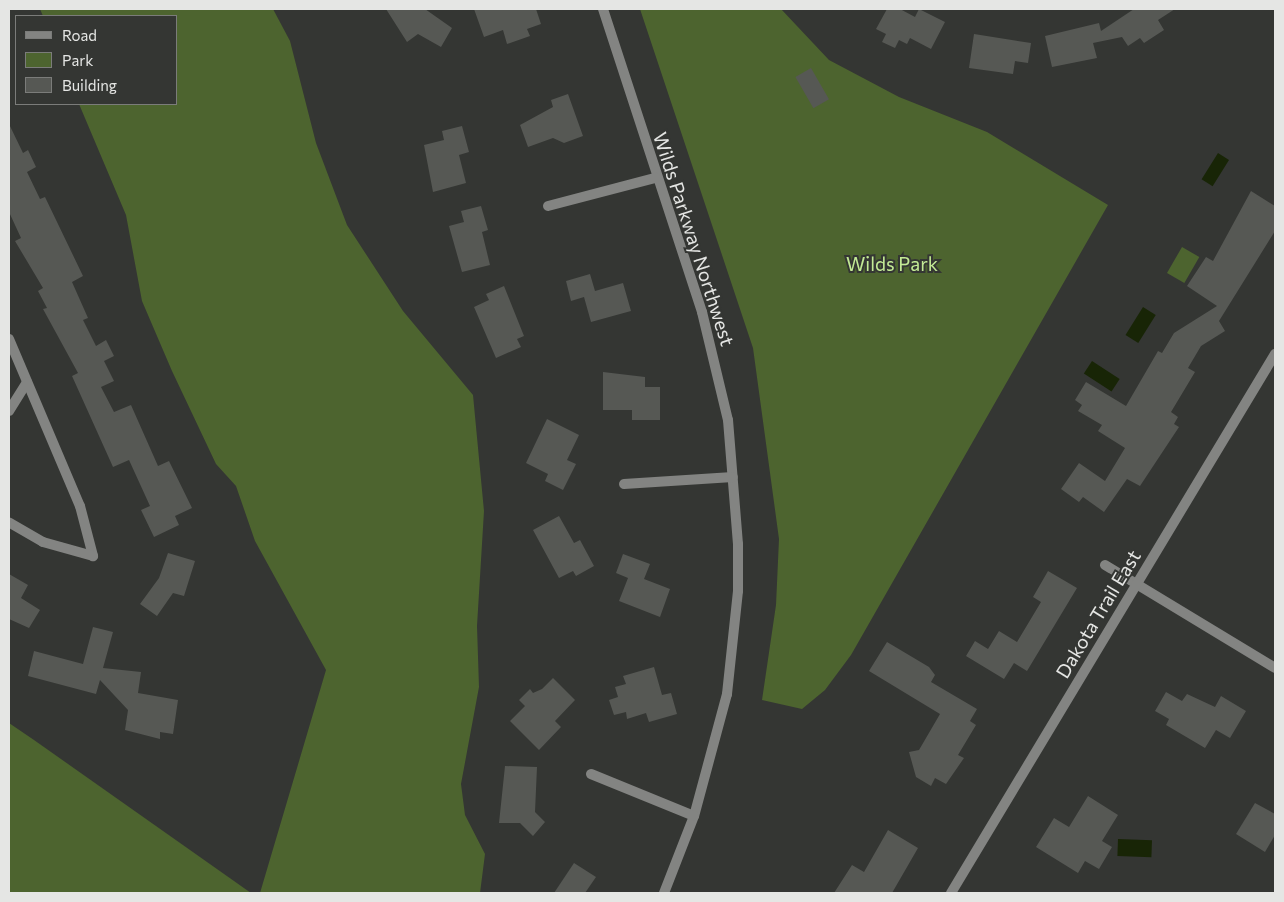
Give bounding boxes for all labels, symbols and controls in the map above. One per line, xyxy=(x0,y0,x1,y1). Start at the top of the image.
legend xyxy=(15,15,178,105)
text: Road xyxy=(62,26,97,44)
text: Park xyxy=(62,51,93,69)
text: Building xyxy=(62,76,117,94)
street label: Wilds Parkway Northwest xyxy=(649,129,739,349)
park label: Wilds Park xyxy=(846,253,938,275)
street label: Dakota Trail East xyxy=(1051,546,1145,682)

